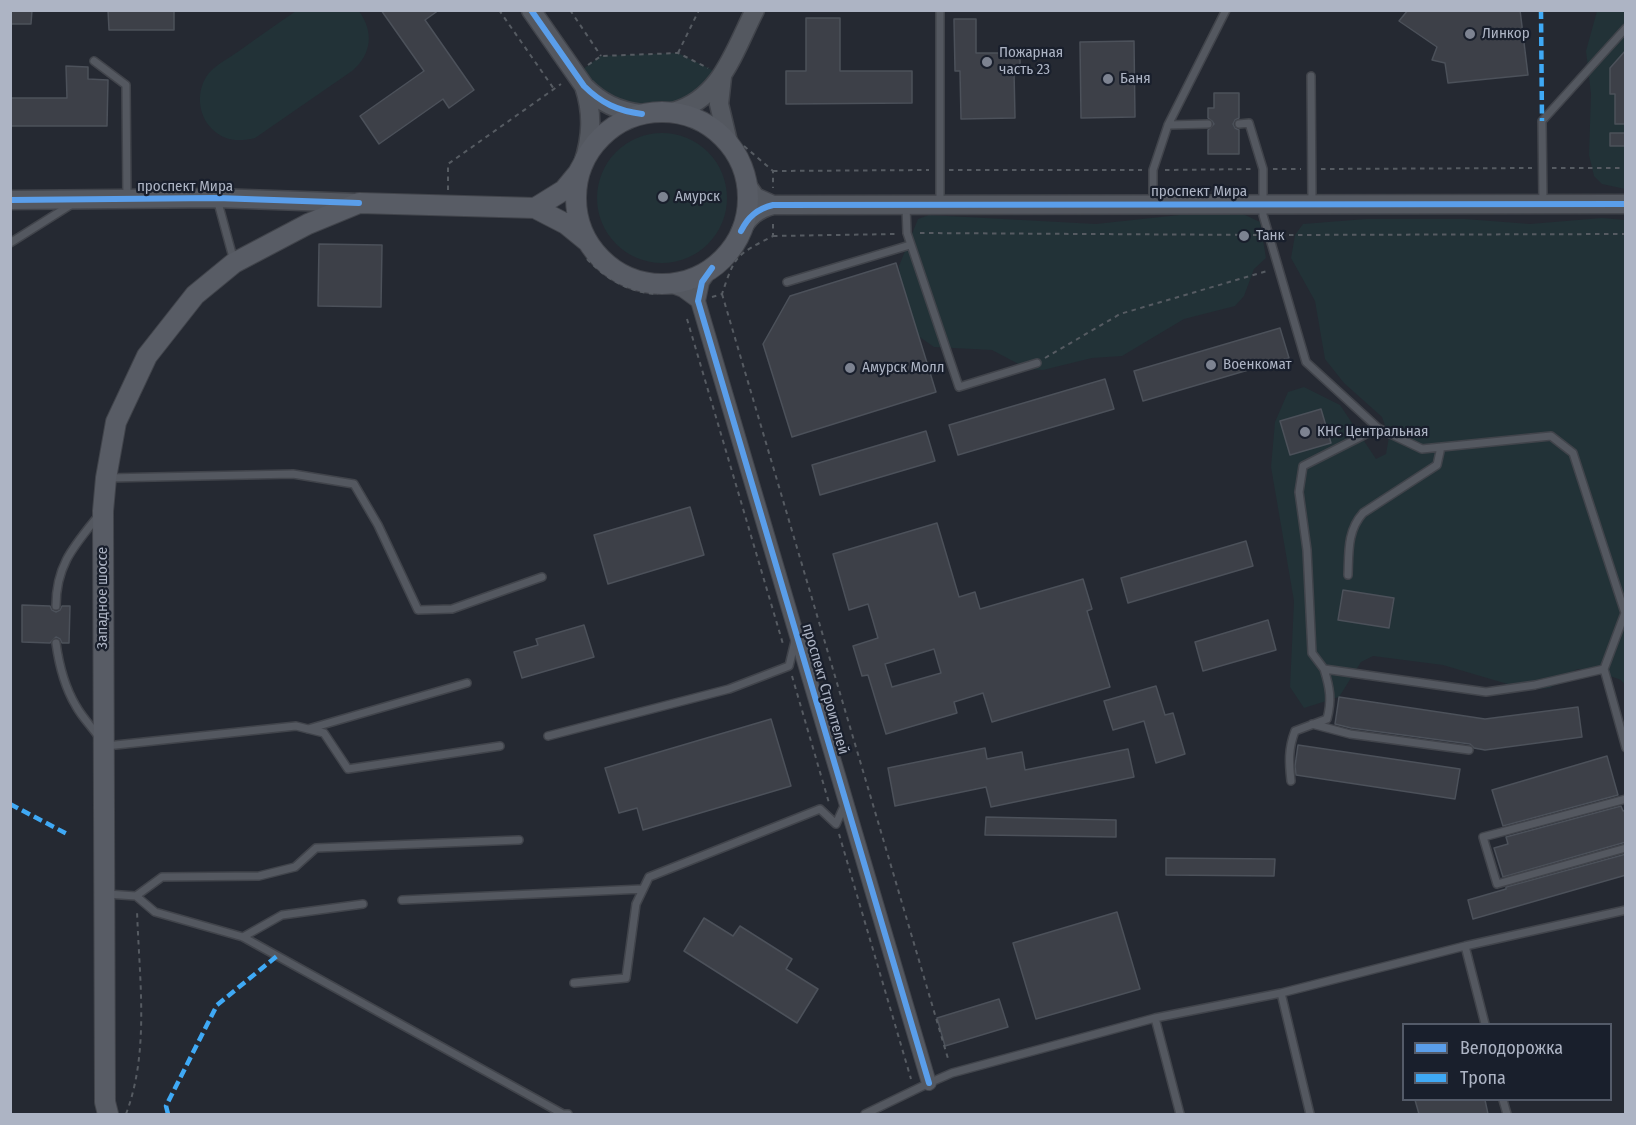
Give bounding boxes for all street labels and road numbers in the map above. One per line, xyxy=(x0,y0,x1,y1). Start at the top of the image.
street label: проспект Мира xyxy=(137,178,233,196)
street label: проспект Мира xyxy=(1151,183,1247,201)
street label: Западное шоссе xyxy=(94,547,112,649)
street label: проспект Строителей xyxy=(798,622,852,756)

